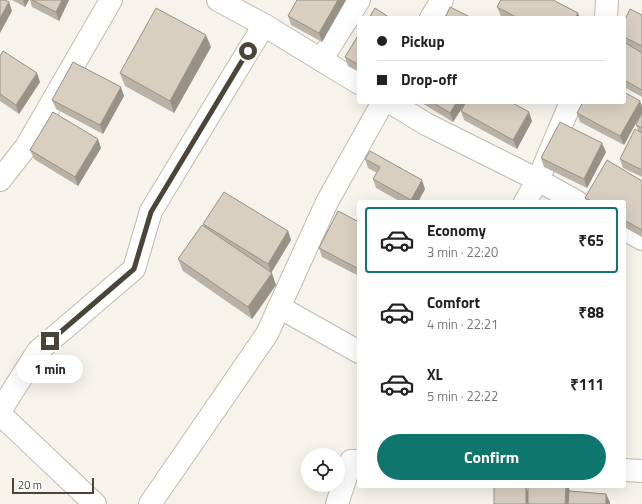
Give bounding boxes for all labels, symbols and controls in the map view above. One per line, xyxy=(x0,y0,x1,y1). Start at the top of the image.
text: Pickup xyxy=(401,30,445,53)
route start xyxy=(239,42,257,60)
text: Drop-off xyxy=(401,68,457,91)
text: Economy xyxy=(427,219,486,242)
icon: car xyxy=(379,222,415,258)
text: ₹65 xyxy=(579,229,604,252)
text: 3 min · 22:20 xyxy=(427,242,498,262)
text: Comfort xyxy=(427,291,480,314)
icon: car xyxy=(379,294,415,330)
text: ₹88 xyxy=(579,301,604,324)
text: 4 min · 22:21 xyxy=(427,314,498,334)
route end xyxy=(41,332,59,350)
callout: 1 min xyxy=(17,355,83,383)
text: 1 min xyxy=(34,359,66,379)
text: XL xyxy=(427,363,443,386)
icon: car xyxy=(379,366,415,402)
text: ₹111 xyxy=(570,373,604,396)
text: 5 min · 22:22 xyxy=(427,386,498,406)
button: Confirm xyxy=(377,434,606,480)
map controls xyxy=(301,448,345,492)
button: locate xyxy=(301,448,345,492)
scale bar xyxy=(12,476,94,495)
text: 20 m xyxy=(18,477,42,493)

